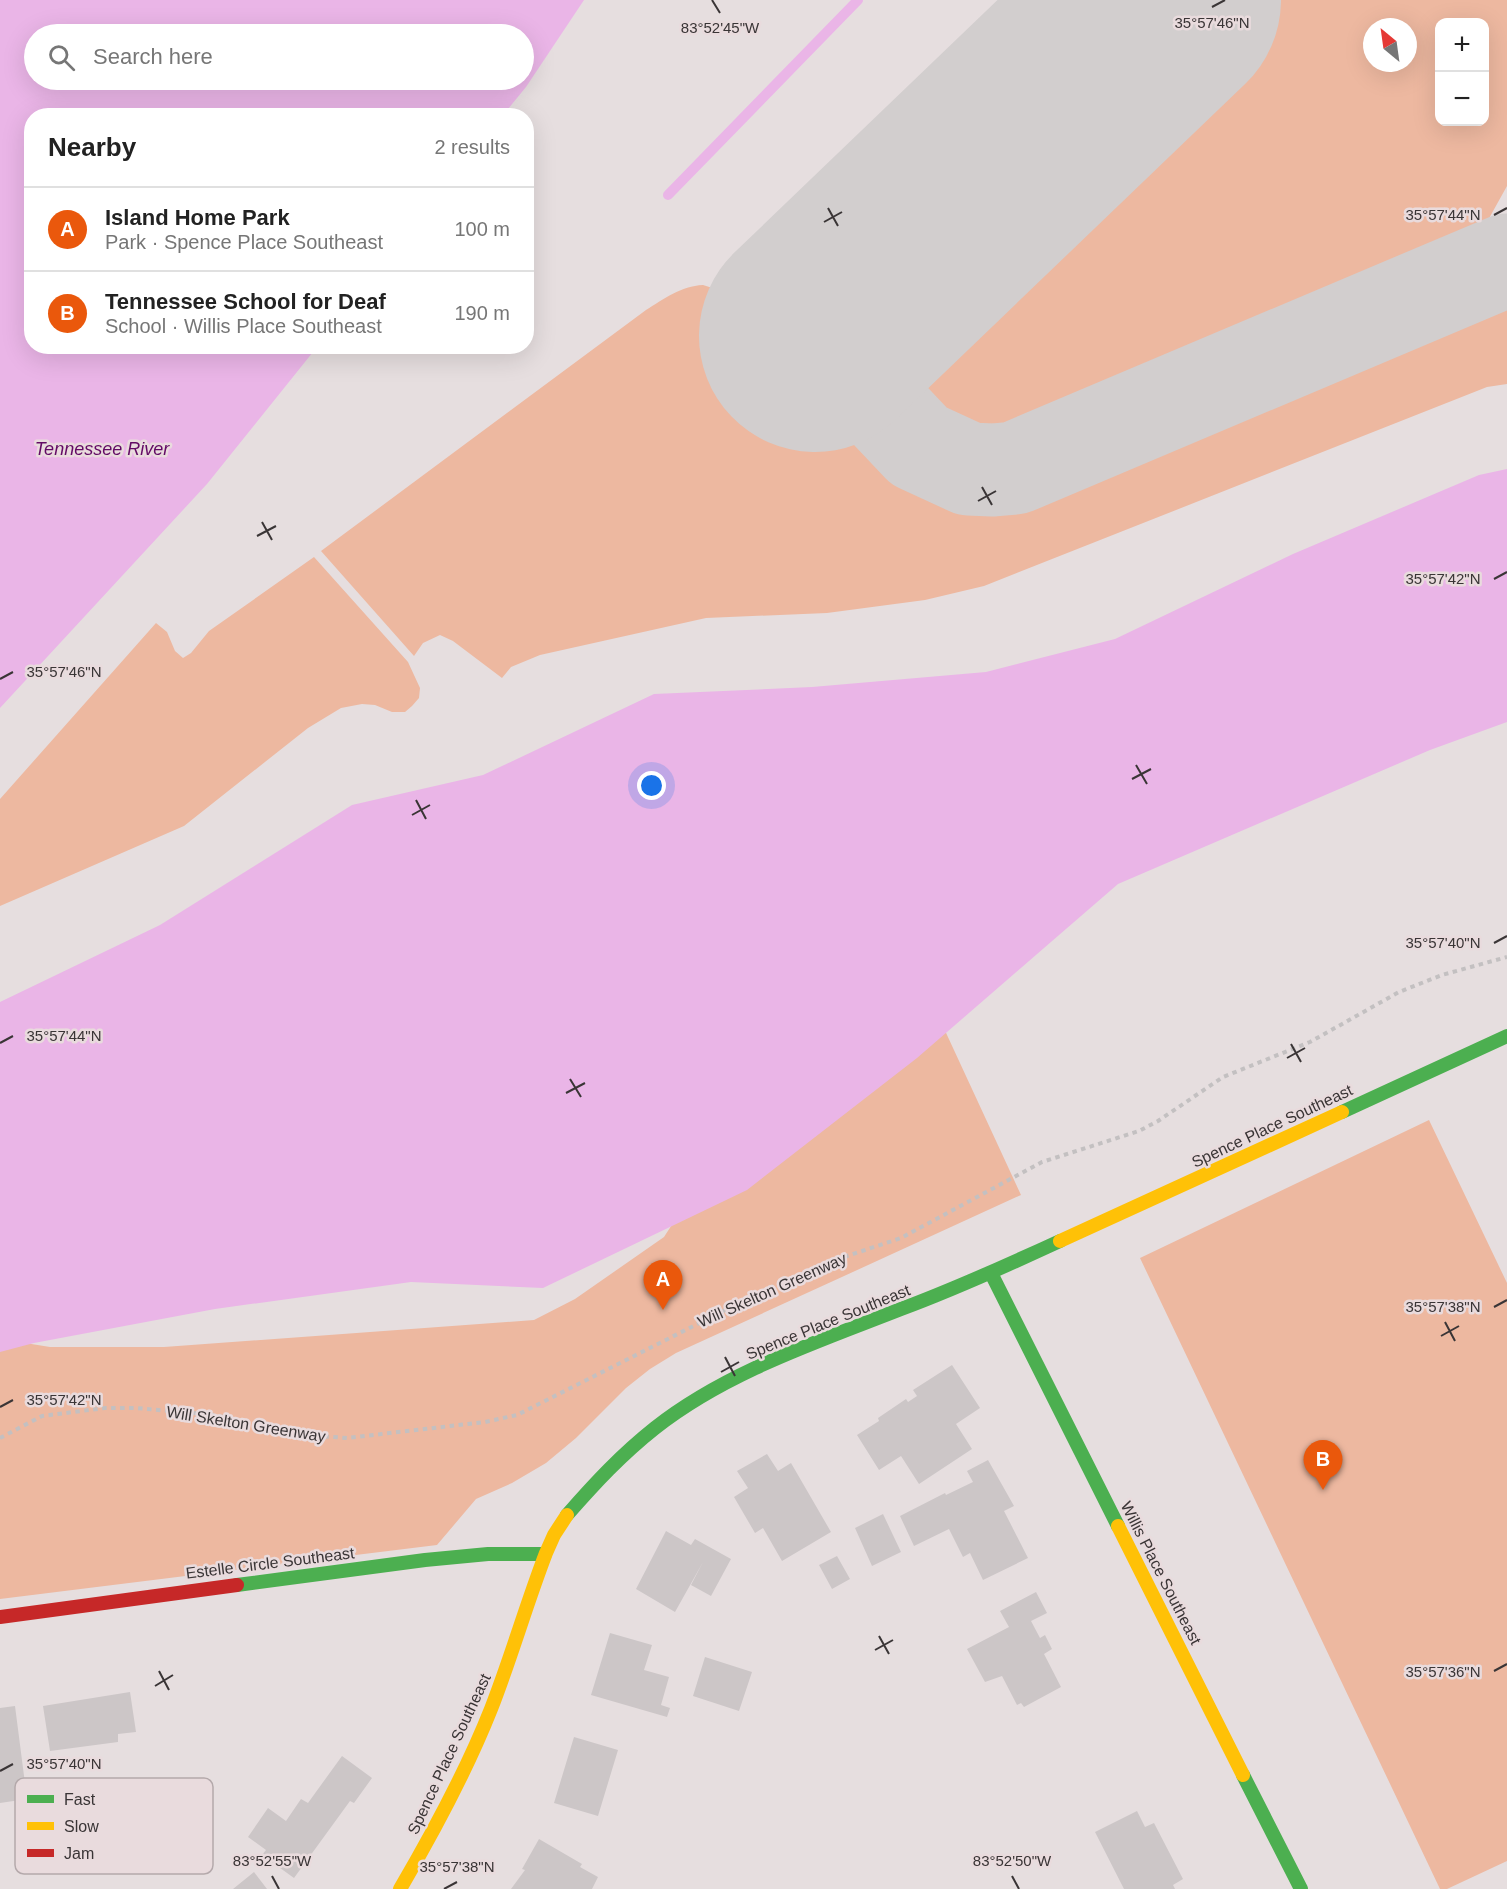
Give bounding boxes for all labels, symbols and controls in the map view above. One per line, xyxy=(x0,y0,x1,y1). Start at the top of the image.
text: 35°57'46"N xyxy=(1174,14,1250,31)
north arrow xyxy=(1363,18,1417,72)
map controls xyxy=(1435,18,1489,126)
button: + xyxy=(1435,18,1489,72)
text: 83°52'45"W xyxy=(681,19,760,36)
search box xyxy=(24,24,534,90)
icon: search xyxy=(45,41,78,74)
text: Search here xyxy=(93,44,213,69)
button: − xyxy=(1435,72,1489,126)
text: Nearby xyxy=(48,132,136,162)
text: 2 results xyxy=(434,136,510,158)
text: Island Home Park xyxy=(105,205,290,230)
text: 35°57'44"N xyxy=(1405,206,1481,223)
text: A xyxy=(60,218,75,240)
text: 100 m xyxy=(454,218,510,240)
text: Park · Spence Place Southeast xyxy=(105,231,383,253)
text: Tennessee School for Deaf xyxy=(105,289,386,314)
text: B xyxy=(60,302,75,324)
text: 190 m xyxy=(454,302,510,324)
text: School · Willis Place Southeast xyxy=(105,315,382,337)
water label: Tennessee River xyxy=(35,439,170,459)
text: 35°57'42"N xyxy=(1405,570,1481,587)
text: 35°57'46"N xyxy=(26,663,102,680)
your location xyxy=(637,771,666,800)
text: 35°57'40"N xyxy=(1405,934,1481,951)
text: 35°57'44"N xyxy=(26,1027,102,1044)
street label: Spence Place Southeast xyxy=(1189,1081,1356,1171)
street label: Will Skelton Greenway xyxy=(695,1250,849,1330)
pin: A xyxy=(644,1260,682,1310)
street label: Spence Place Southeast xyxy=(744,1281,913,1363)
text: 35°57'38"N xyxy=(1405,1298,1481,1315)
text: 35°57'42"N xyxy=(26,1391,102,1408)
street label: Will Skelton Greenway xyxy=(165,1403,327,1445)
pin: B xyxy=(1304,1440,1342,1490)
street label: Willis Place Southeast xyxy=(1117,1499,1205,1648)
street label: Estelle Circle Southeast xyxy=(185,1544,356,1582)
text: 35°57'36"N xyxy=(1405,1663,1481,1680)
street label: Spence Place Southeast xyxy=(404,1670,494,1837)
text: 35°57'40"N xyxy=(26,1755,102,1772)
legend xyxy=(15,1778,213,1874)
text: Fast xyxy=(64,1791,96,1808)
text: Slow xyxy=(64,1818,99,1835)
text: Jam xyxy=(64,1845,94,1862)
text: 83°52'55"W xyxy=(233,1852,312,1869)
text: 83°52'50"W xyxy=(973,1852,1052,1869)
text: 35°57'38"N xyxy=(419,1858,495,1875)

